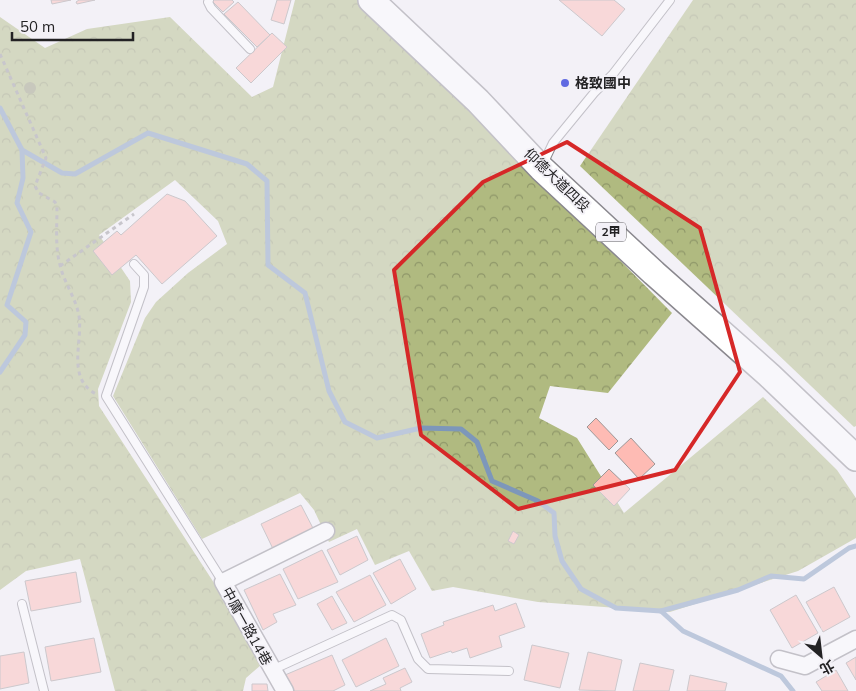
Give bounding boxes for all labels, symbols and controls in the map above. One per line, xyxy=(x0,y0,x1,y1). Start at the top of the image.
scale bar xyxy=(12,10,134,42)
text: 50 m xyxy=(20,17,55,36)
place label: 格致國中 xyxy=(575,74,631,92)
marker: 格致國中 xyxy=(559,77,571,89)
street label: 仰德大道四段 xyxy=(521,144,593,216)
road number: 2甲 xyxy=(596,222,626,242)
street label: 中庸一路14巷 xyxy=(218,584,276,668)
north arrow xyxy=(796,631,846,681)
text: 北 xyxy=(817,656,838,679)

